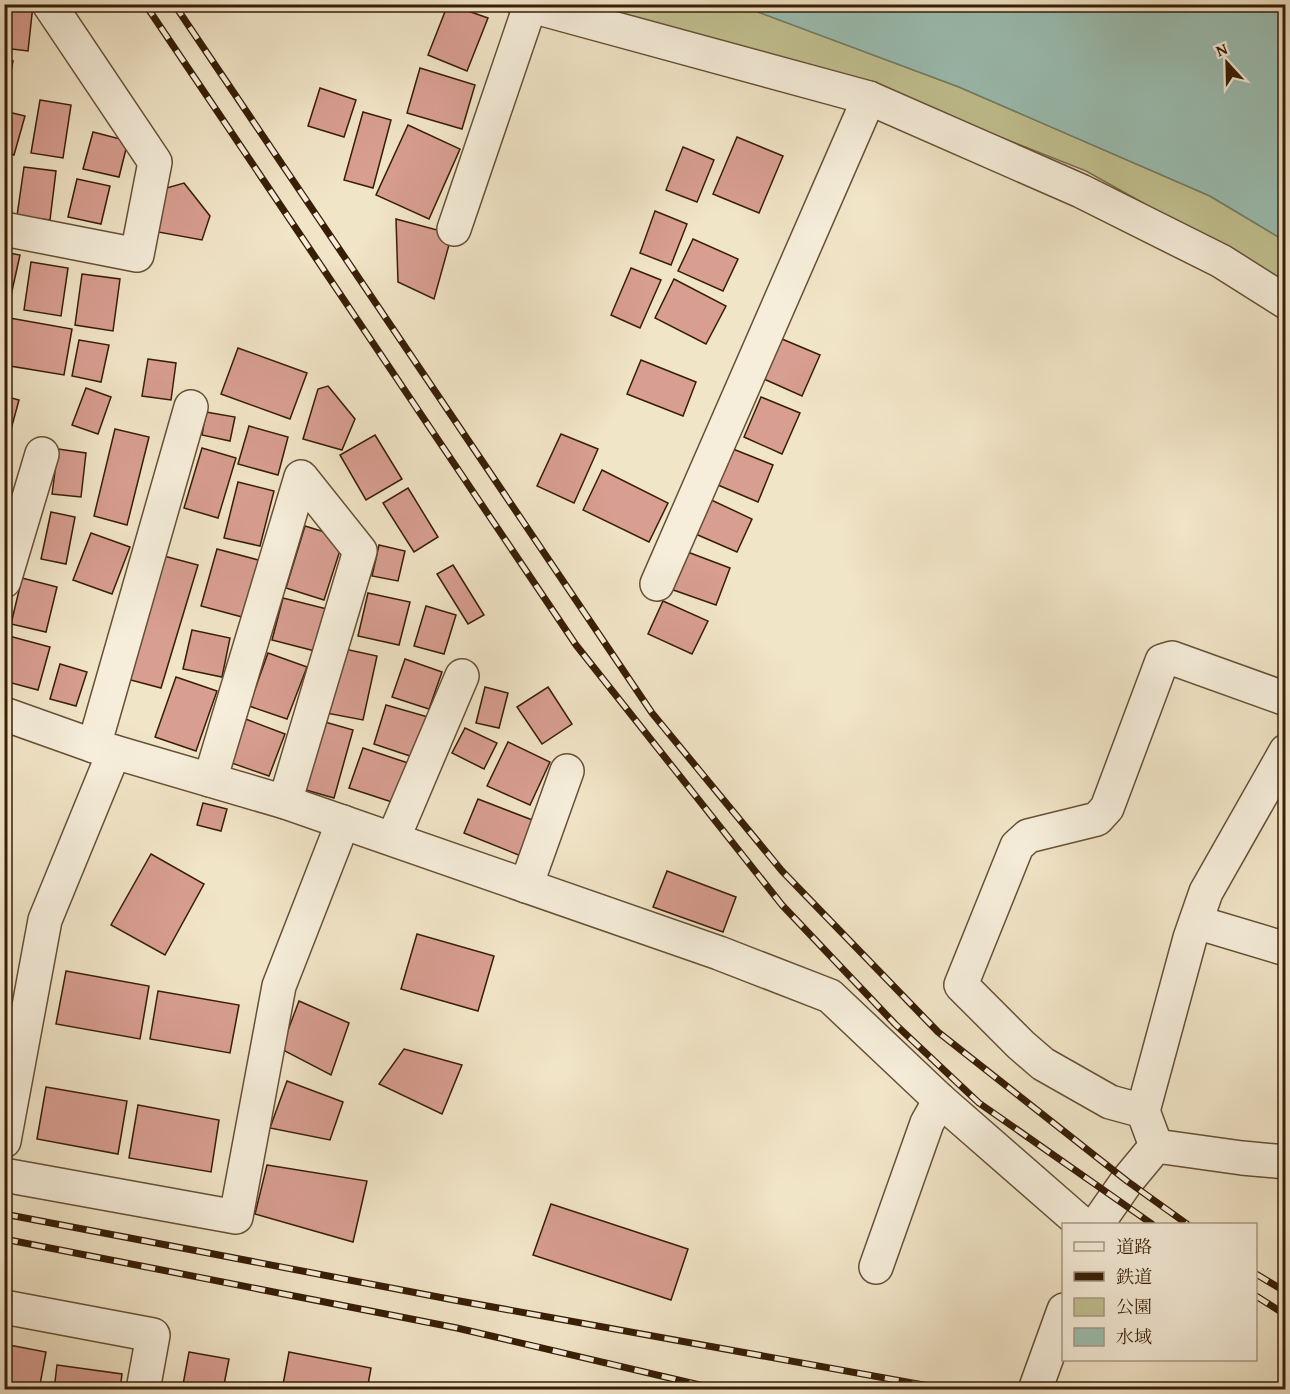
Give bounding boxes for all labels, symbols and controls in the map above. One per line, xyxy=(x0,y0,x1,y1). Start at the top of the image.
north arrow xyxy=(1197,33,1257,93)
text: N xyxy=(1212,36,1231,62)
legend xyxy=(1062,1223,1257,1361)
text: 道路 xyxy=(1116,1233,1152,1260)
text: 鉄道 xyxy=(1116,1263,1152,1290)
text: 公園 xyxy=(1116,1293,1152,1320)
text: 水域 xyxy=(1116,1323,1152,1350)

